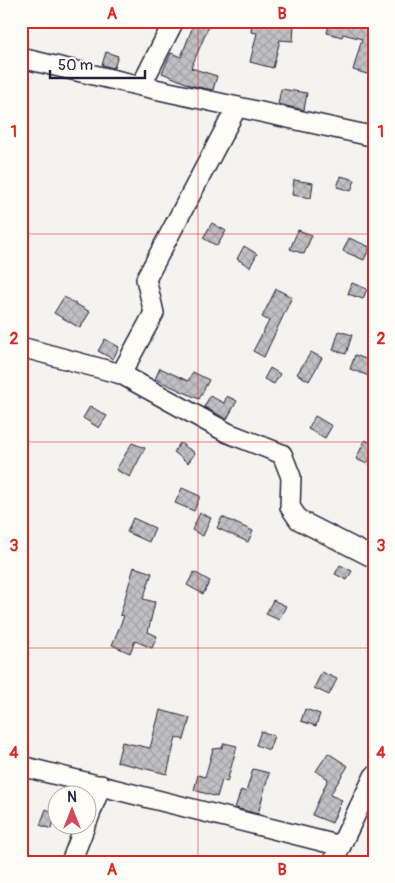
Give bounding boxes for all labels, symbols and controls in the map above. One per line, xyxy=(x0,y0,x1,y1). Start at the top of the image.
text: A xyxy=(107,4,118,24)
text: B xyxy=(277,4,287,24)
scale bar xyxy=(50,48,145,80)
text: 50 m xyxy=(58,56,93,75)
text: 1 xyxy=(11,122,17,142)
text: 1 xyxy=(378,122,384,142)
text: 2 xyxy=(10,329,19,349)
text: 2 xyxy=(377,329,386,349)
text: 3 xyxy=(10,536,19,556)
text: 3 xyxy=(377,536,386,556)
text: 4 xyxy=(9,743,19,763)
text: 4 xyxy=(376,743,386,763)
north arrow xyxy=(48,786,98,836)
text: N xyxy=(67,789,77,806)
text: A xyxy=(107,860,118,880)
text: B xyxy=(277,860,287,880)

